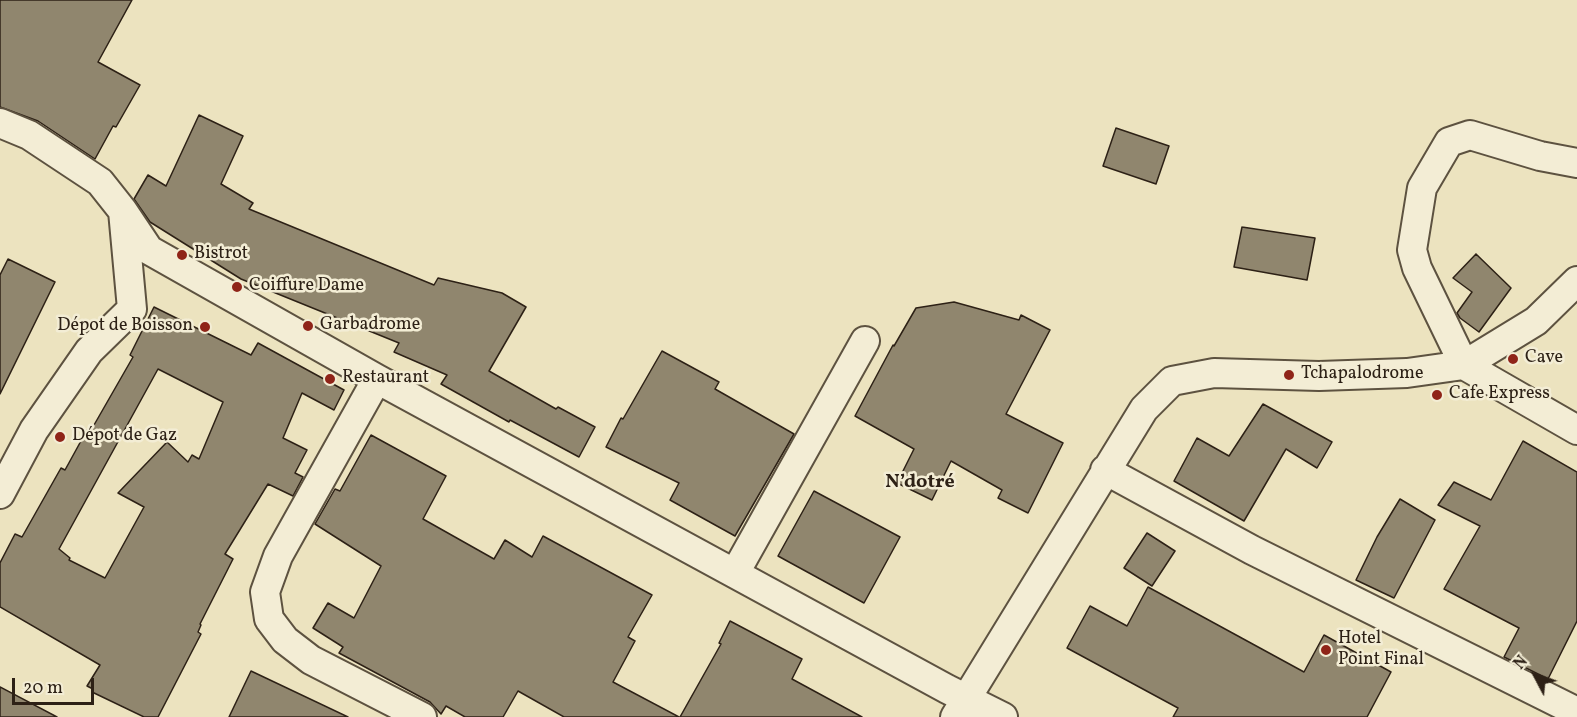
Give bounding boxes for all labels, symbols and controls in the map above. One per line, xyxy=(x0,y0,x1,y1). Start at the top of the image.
place label: Bistrot xyxy=(194,244,248,266)
marker: Bistrot xyxy=(175,248,189,262)
place label: Coiffure Dame xyxy=(249,276,364,298)
marker: Coiffure Dame xyxy=(230,280,244,294)
place label: Garbadrome xyxy=(320,315,420,337)
place label: Dépot de Boisson xyxy=(57,316,193,338)
marker: Garbadrome xyxy=(301,319,315,333)
marker: Dépot de Boisson xyxy=(198,320,212,334)
place label: Cave xyxy=(1525,348,1563,370)
marker: Cave xyxy=(1506,352,1520,366)
place label: Tchapalodrome xyxy=(1301,364,1424,386)
place label: Restaurant xyxy=(342,368,429,390)
marker: Tchapalodrome xyxy=(1282,368,1296,382)
marker: Restaurant xyxy=(323,372,337,386)
place label: Cafe Express xyxy=(1449,384,1550,406)
marker: Cafe Express xyxy=(1430,388,1444,402)
place label: Dépot de Gaz xyxy=(72,426,177,448)
marker: Dépot de Gaz xyxy=(53,430,67,444)
district label: N’dotré xyxy=(885,471,955,495)
place label: Hotel Point Final xyxy=(1338,629,1424,672)
marker: Hotel Point Final xyxy=(1319,643,1333,657)
north arrow xyxy=(1505,645,1565,705)
text: N xyxy=(1509,652,1534,675)
scale bar xyxy=(15,666,98,704)
text: 20 m xyxy=(23,676,63,701)

